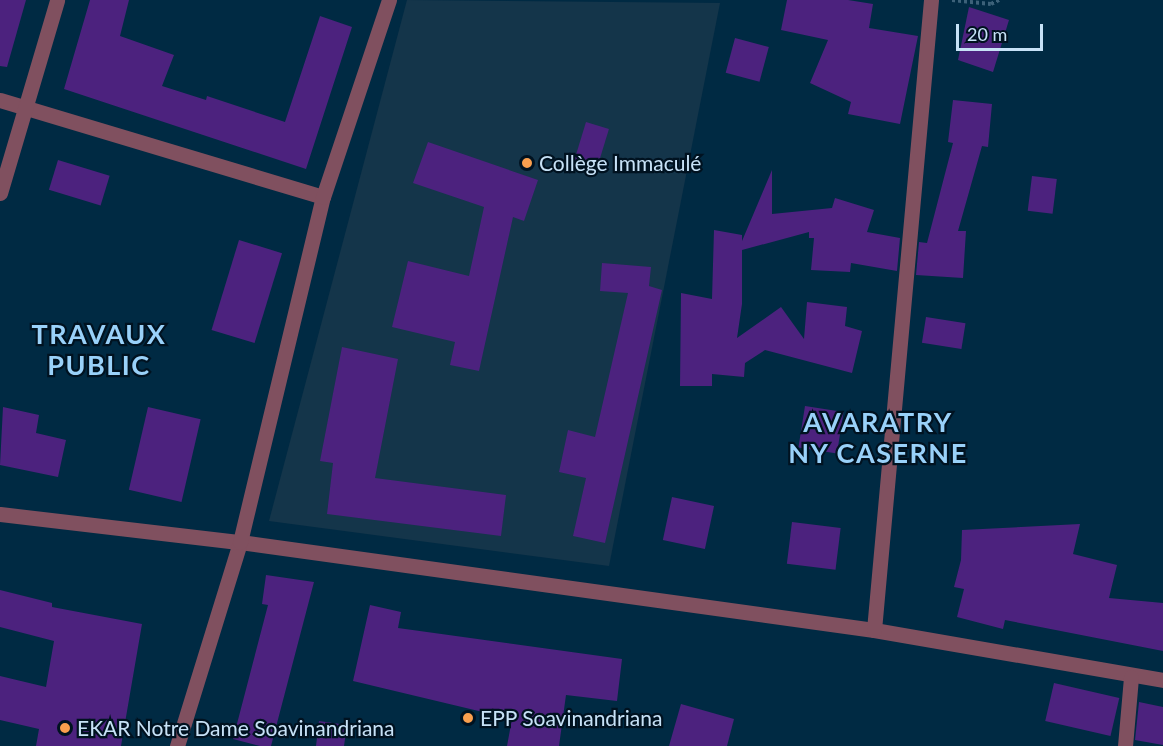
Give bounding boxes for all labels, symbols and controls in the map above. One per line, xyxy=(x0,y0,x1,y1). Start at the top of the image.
scale bar xyxy=(959,12,1046,50)
text: 20 m xyxy=(967,23,1007,45)
place label: Collège Immaculé xyxy=(539,150,701,176)
marker: Collège Immaculé xyxy=(520,156,534,170)
district label: TRAVAUX PUBLIC xyxy=(32,317,166,380)
district label: AVARATRY NY CASERNE xyxy=(788,405,968,468)
place label: EPP Soavinandriana xyxy=(480,705,663,731)
marker: EPP Soavinandriana xyxy=(461,711,475,725)
place label: EKAR Notre Dame Soavinandriana xyxy=(77,715,395,741)
marker: EKAR Notre Dame Soavinandriana xyxy=(58,721,72,735)

